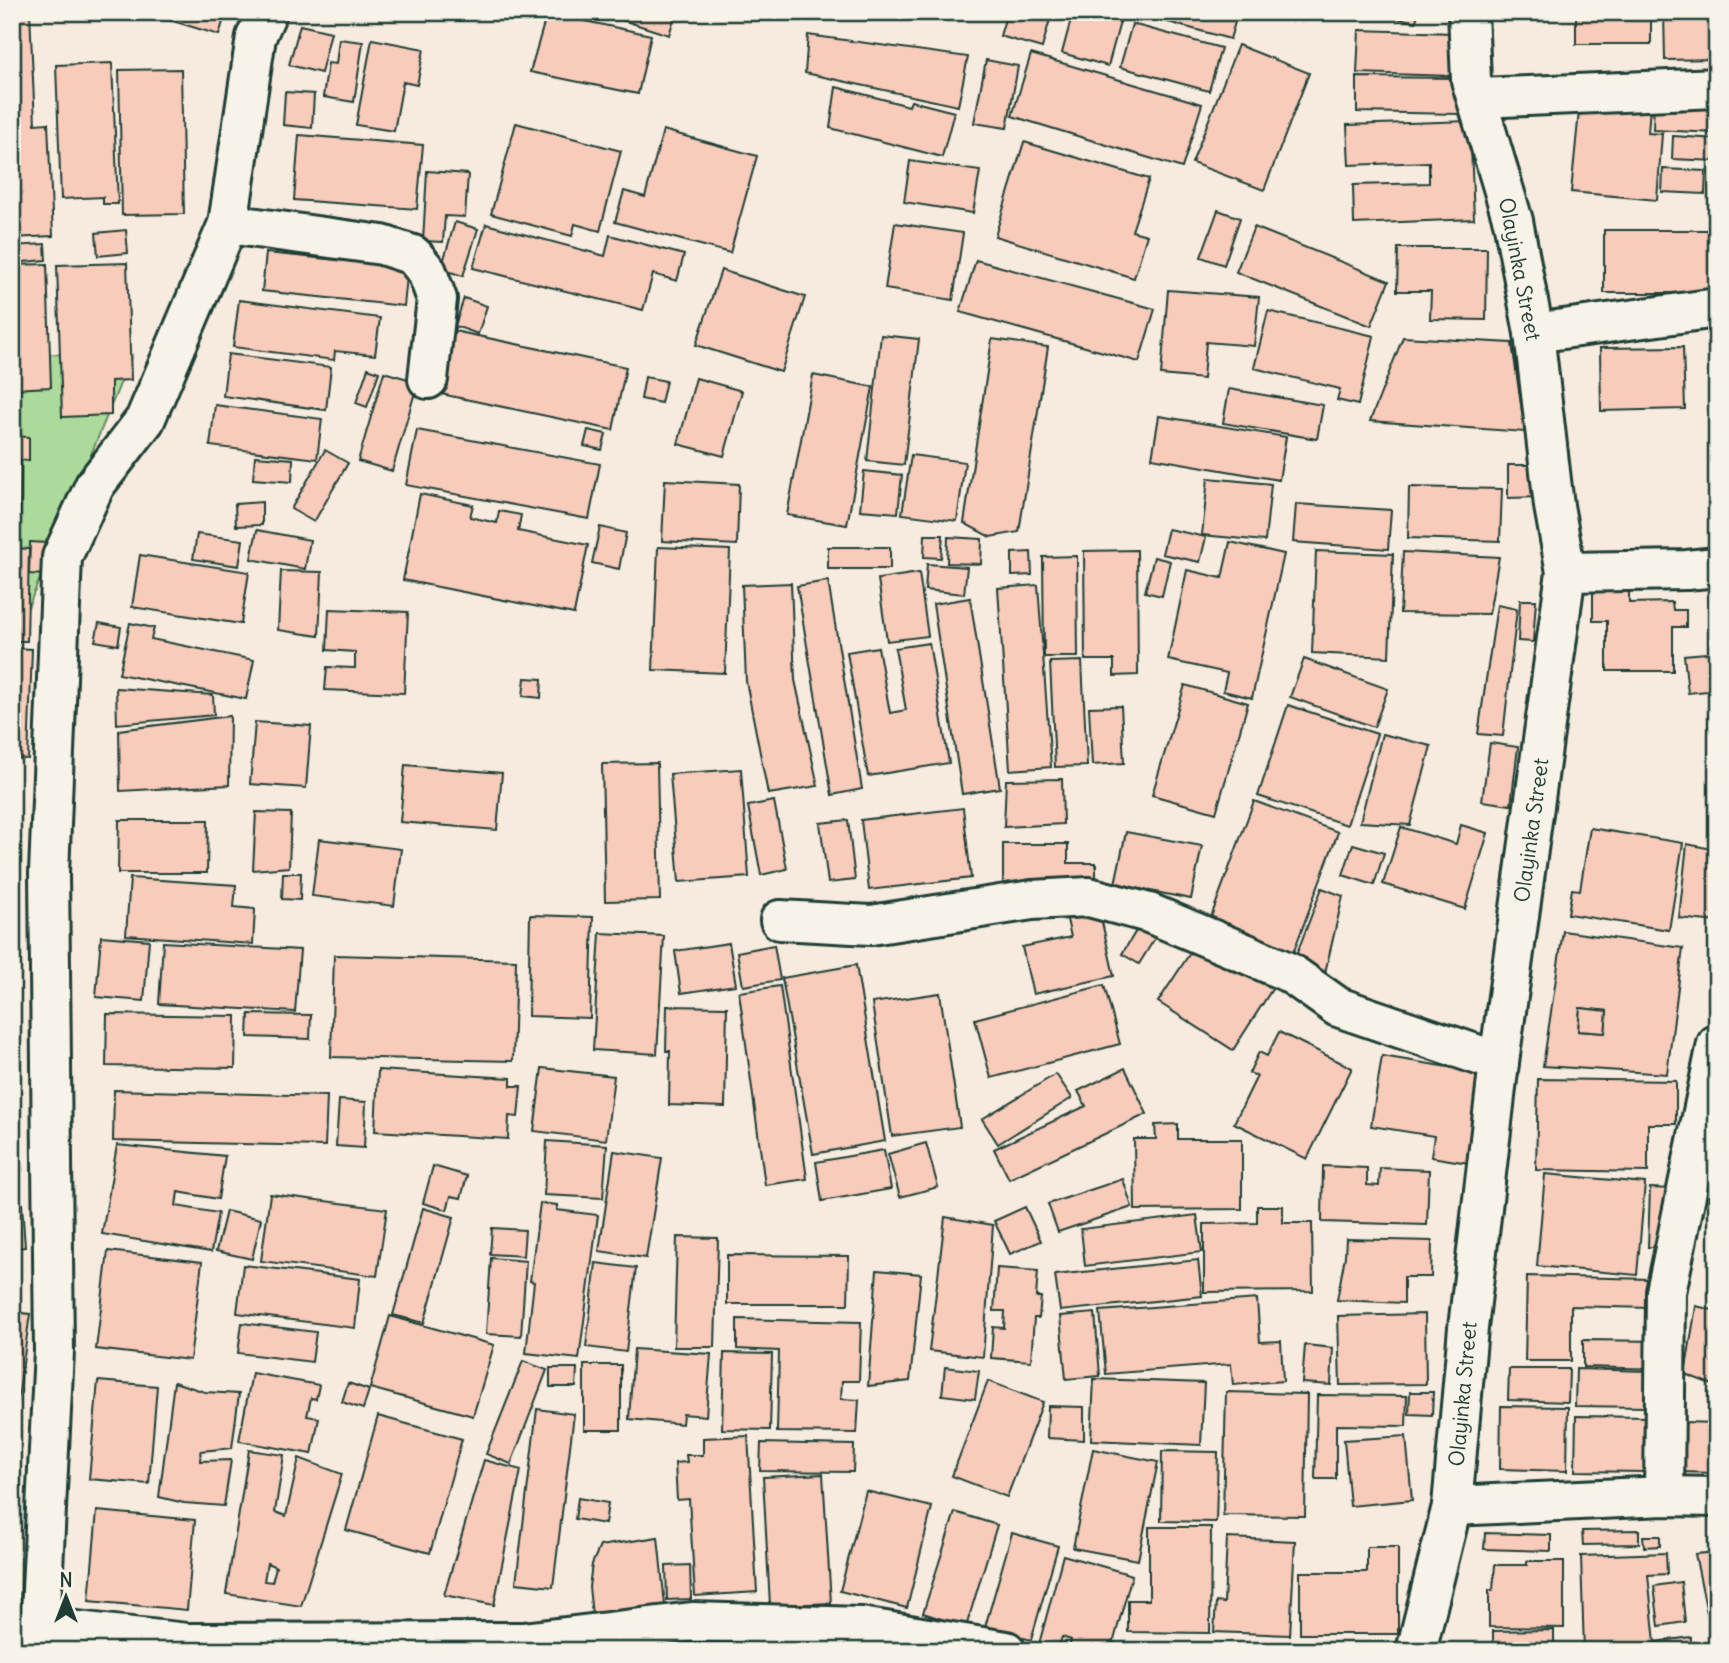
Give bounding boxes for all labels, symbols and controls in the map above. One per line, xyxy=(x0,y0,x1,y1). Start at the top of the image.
street label: Olayinka Street xyxy=(1493,195,1547,343)
street label: Olayinka Street xyxy=(1507,756,1554,904)
street label: Olayinka Street xyxy=(1442,1320,1482,1467)
north arrow xyxy=(32,1562,102,1632)
text: N xyxy=(59,1568,73,1592)

